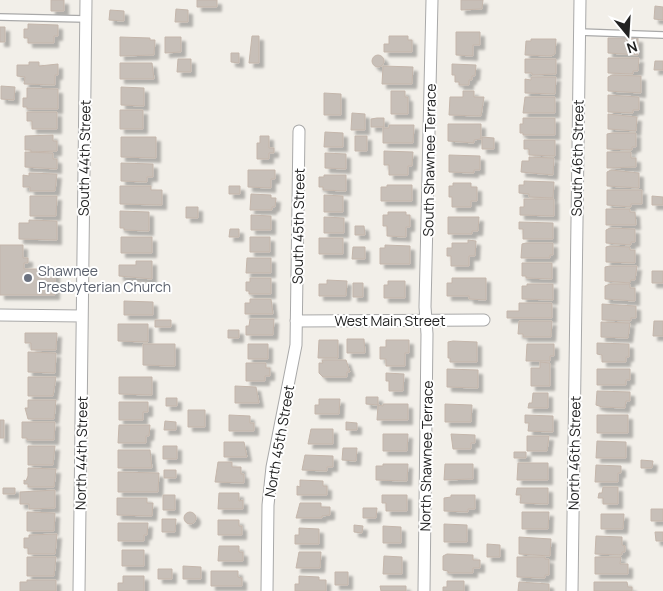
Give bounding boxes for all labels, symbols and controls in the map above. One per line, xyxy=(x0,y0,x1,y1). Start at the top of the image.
north arrow xyxy=(603,10,653,60)
text: N xyxy=(624,37,640,58)
street label: South Shawnee Terrace xyxy=(418,83,440,237)
street label: South 44th Street xyxy=(73,99,95,216)
street label: South 46th Street xyxy=(566,99,588,217)
street label: South 45th Street xyxy=(287,167,309,284)
place label: Shawnee Presbyterian Church xyxy=(38,261,171,296)
marker: Shawnee Presbyterian Church xyxy=(22,272,34,284)
street label: West Main Street xyxy=(334,311,446,330)
street label: North Shawnee Terrace xyxy=(415,380,437,532)
street label: North 45th Street xyxy=(260,383,298,499)
street label: North 44th Street xyxy=(71,395,92,510)
street label: North 46th Street xyxy=(564,395,585,510)

